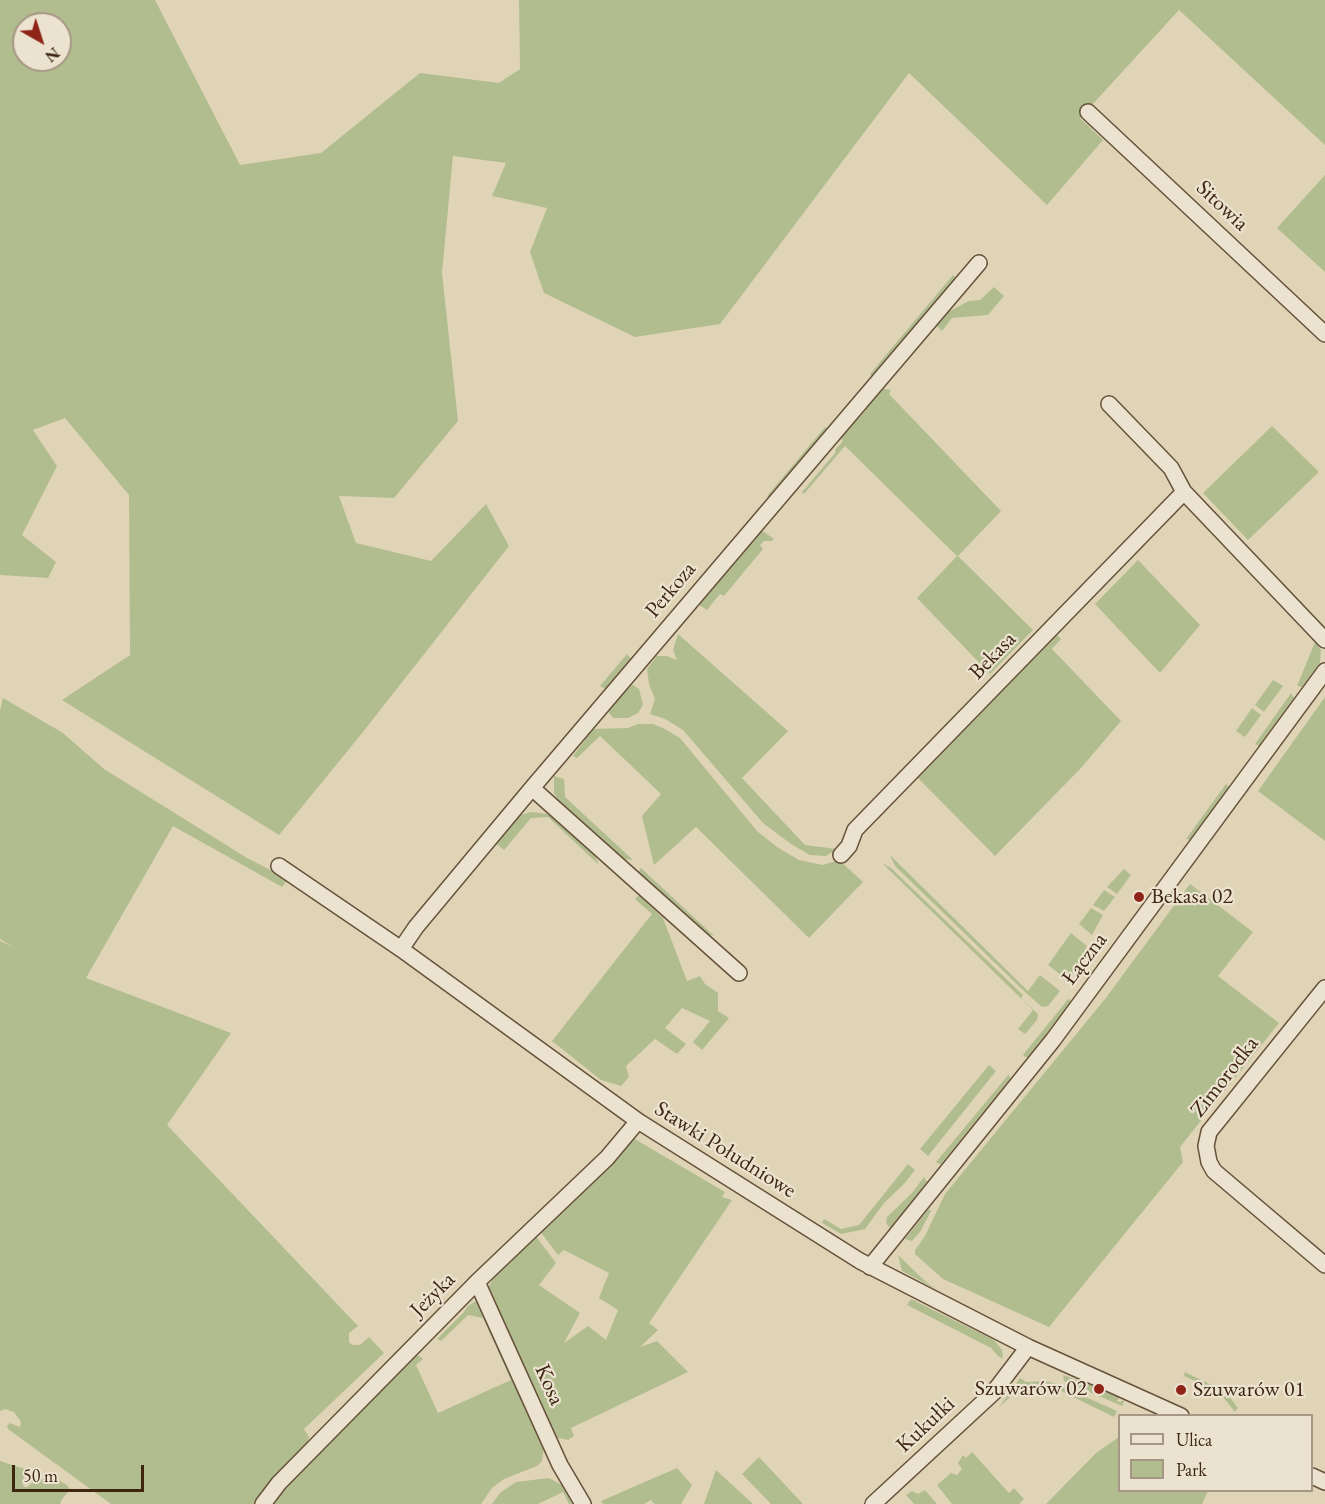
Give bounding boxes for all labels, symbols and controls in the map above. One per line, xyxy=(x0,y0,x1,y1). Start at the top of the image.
north arrow xyxy=(12,12,72,72)
text: N xyxy=(41,43,64,67)
street label: Sitowia xyxy=(1190,175,1254,237)
street label: Perkoza xyxy=(640,557,702,623)
street label: Bekasa xyxy=(964,627,1022,685)
place label: Bekasa 02 xyxy=(1151,884,1233,910)
marker: Bekasa 02 xyxy=(1132,890,1146,904)
street label: Łączna xyxy=(1057,928,1113,990)
street label: Zimorodka xyxy=(1185,1031,1265,1123)
street label: Stawki Południowe xyxy=(649,1096,801,1204)
street label: Jeżyka xyxy=(405,1267,461,1323)
street label: Kosa xyxy=(528,1361,570,1409)
place label: Szuwarów 02 xyxy=(975,1376,1087,1402)
place label: Szuwarów 01 xyxy=(1193,1377,1305,1403)
marker: Szuwarów 02 xyxy=(1092,1382,1106,1396)
marker: Szuwarów 01 xyxy=(1174,1383,1188,1397)
street label: Kukułki xyxy=(891,1391,961,1459)
legend xyxy=(1118,1414,1313,1492)
text: Ulica xyxy=(1176,1428,1212,1451)
scale bar xyxy=(15,1453,147,1491)
text: Park xyxy=(1176,1458,1207,1481)
text: 50 m xyxy=(23,1464,58,1487)

